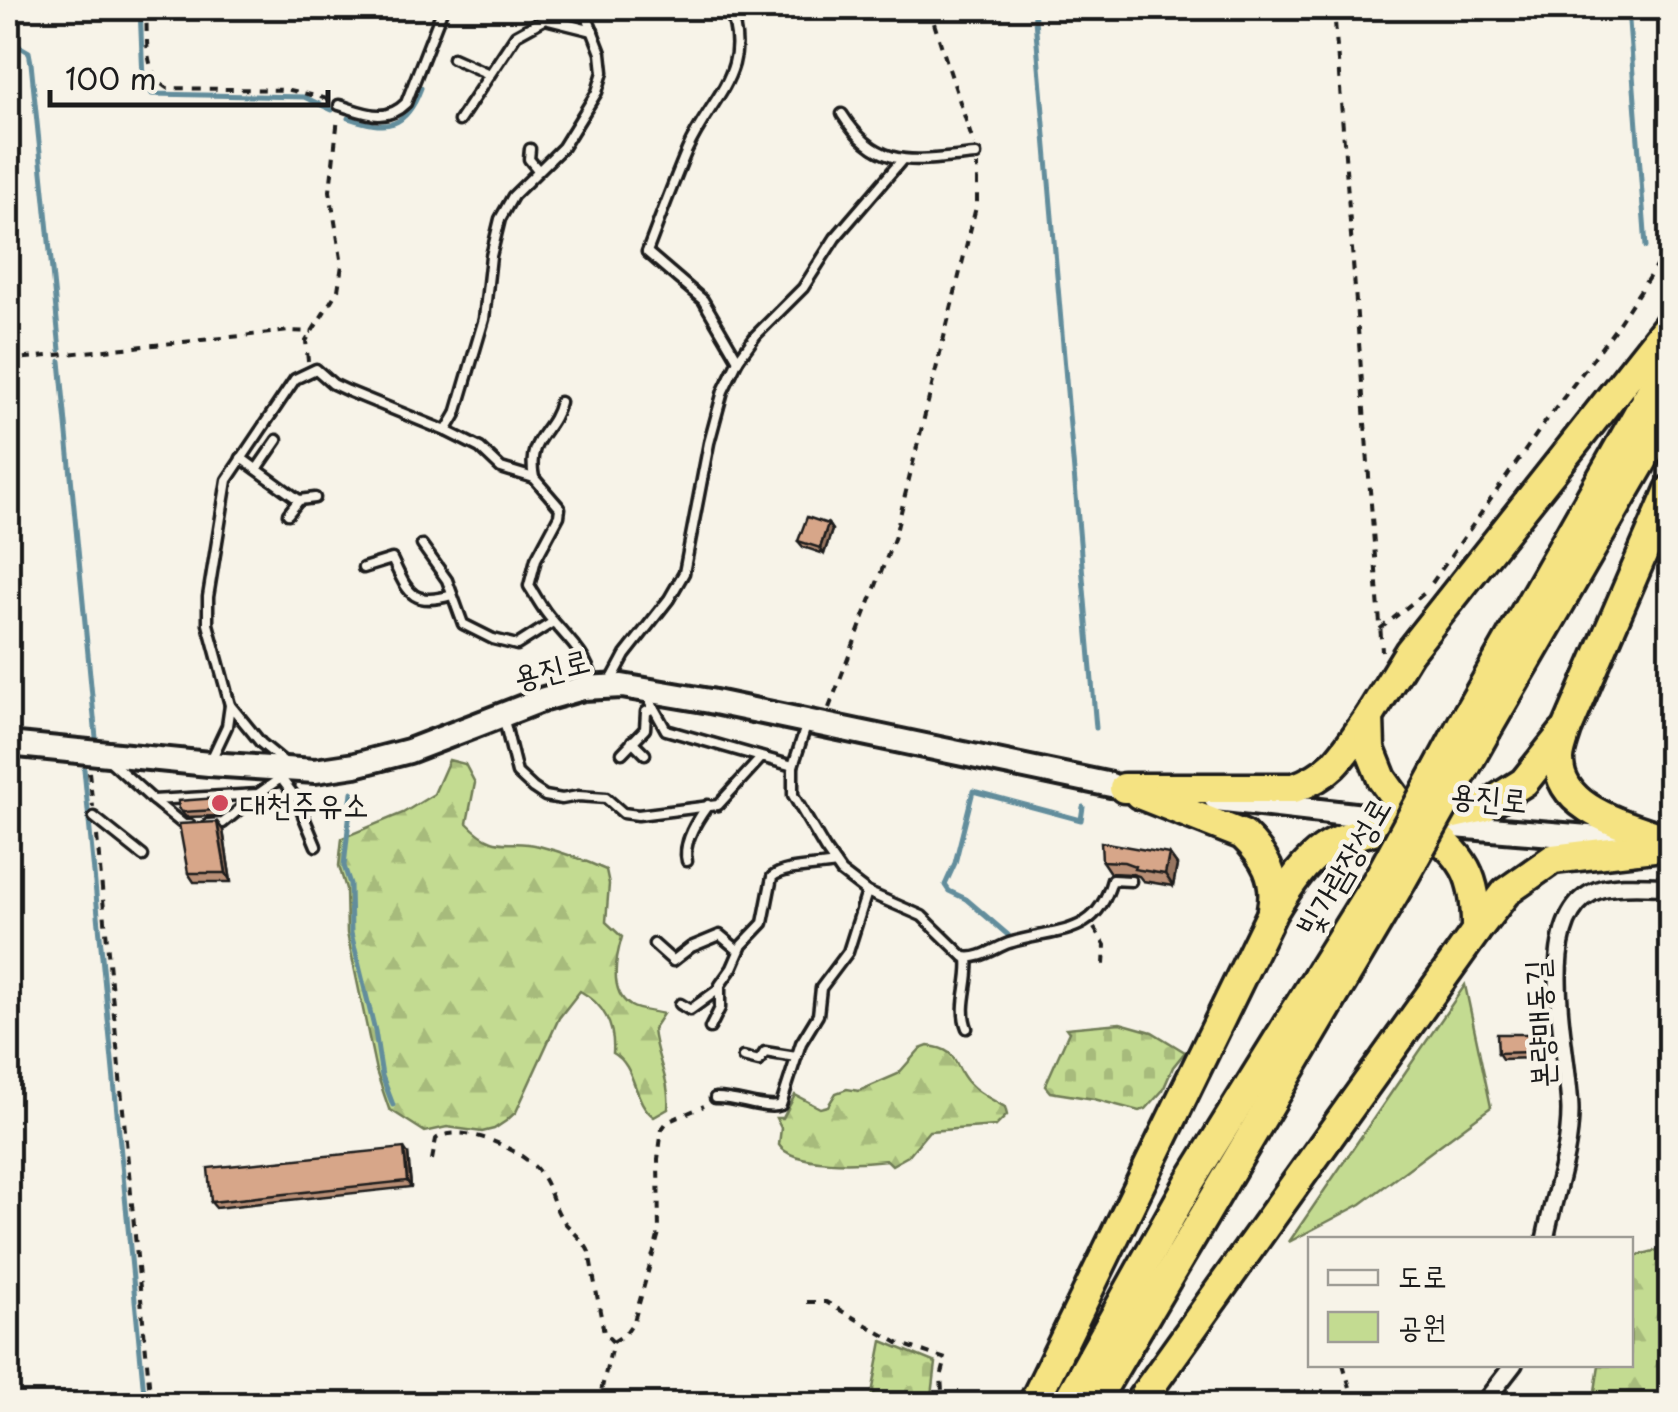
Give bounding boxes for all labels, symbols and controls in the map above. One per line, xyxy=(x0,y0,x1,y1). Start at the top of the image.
scale bar xyxy=(50,45,328,107)
text: 100 m xyxy=(65,55,157,100)
street label: 용진로 xyxy=(508,634,594,700)
street label: 용진로 xyxy=(1448,769,1530,823)
place label: 대천주유소 xyxy=(240,779,369,827)
street label: 빛가람장성로 xyxy=(1283,787,1401,945)
marker: 대천주유소 xyxy=(209,792,231,814)
street label: 본량매동길 xyxy=(1511,958,1565,1090)
legend xyxy=(1308,1237,1633,1367)
text: 도로 xyxy=(1398,1252,1446,1297)
text: 공원 xyxy=(1398,1302,1446,1347)

